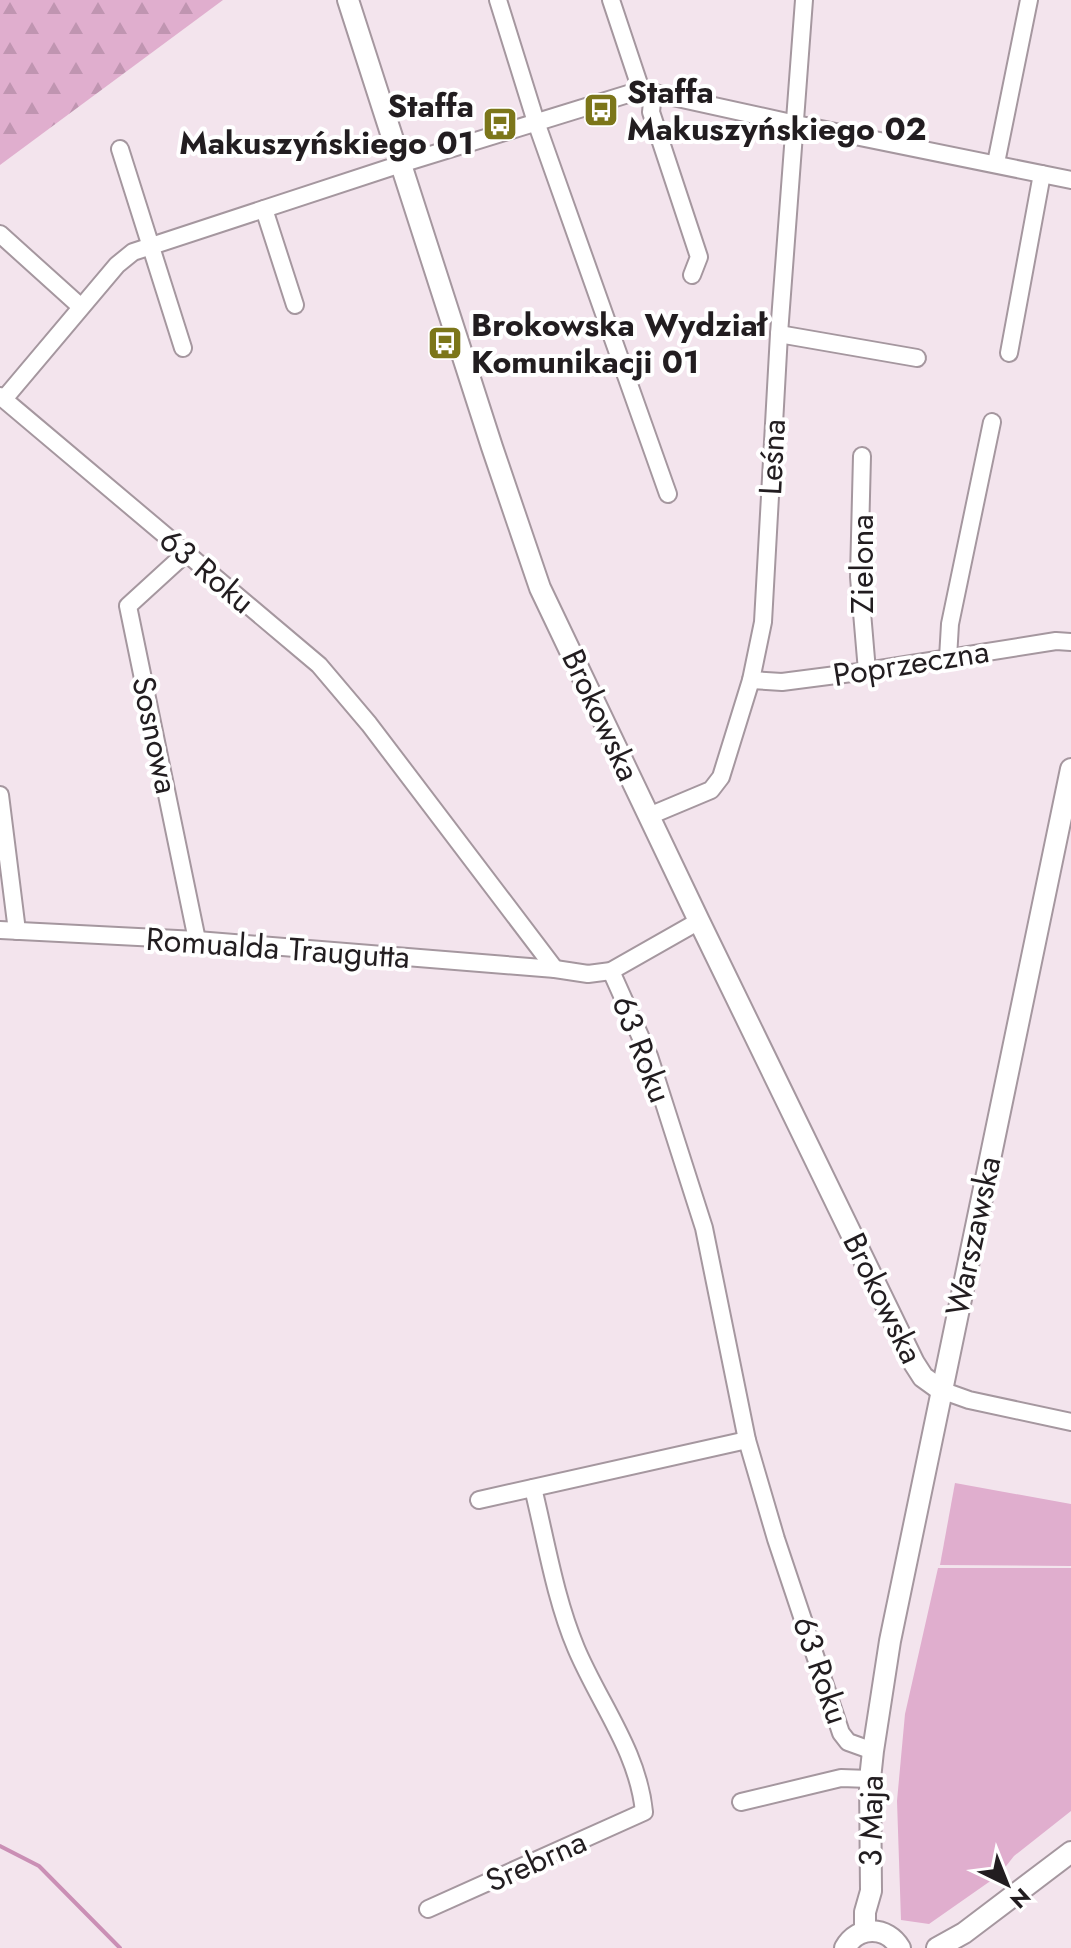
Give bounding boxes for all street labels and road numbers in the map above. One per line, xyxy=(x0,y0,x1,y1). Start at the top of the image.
street label: Leśna xyxy=(747,418,797,496)
street label: Zielona xyxy=(839,514,885,614)
street label: 63 Roku xyxy=(150,518,264,624)
street label: Poprzeczna xyxy=(830,628,992,698)
street label: Brokowska xyxy=(550,642,652,788)
street label: Sosnowa xyxy=(120,672,190,798)
street label: Romualda Traugutta xyxy=(145,916,411,980)
street label: 63 Roku xyxy=(601,989,683,1109)
street label: Warszawska xyxy=(934,1152,1012,1320)
street label: Brokowska xyxy=(832,1225,934,1371)
street label: 63 Roku xyxy=(781,1610,861,1730)
street label: 3 Maja xyxy=(847,1775,895,1867)
street label: Srebrna xyxy=(478,1818,594,1904)

